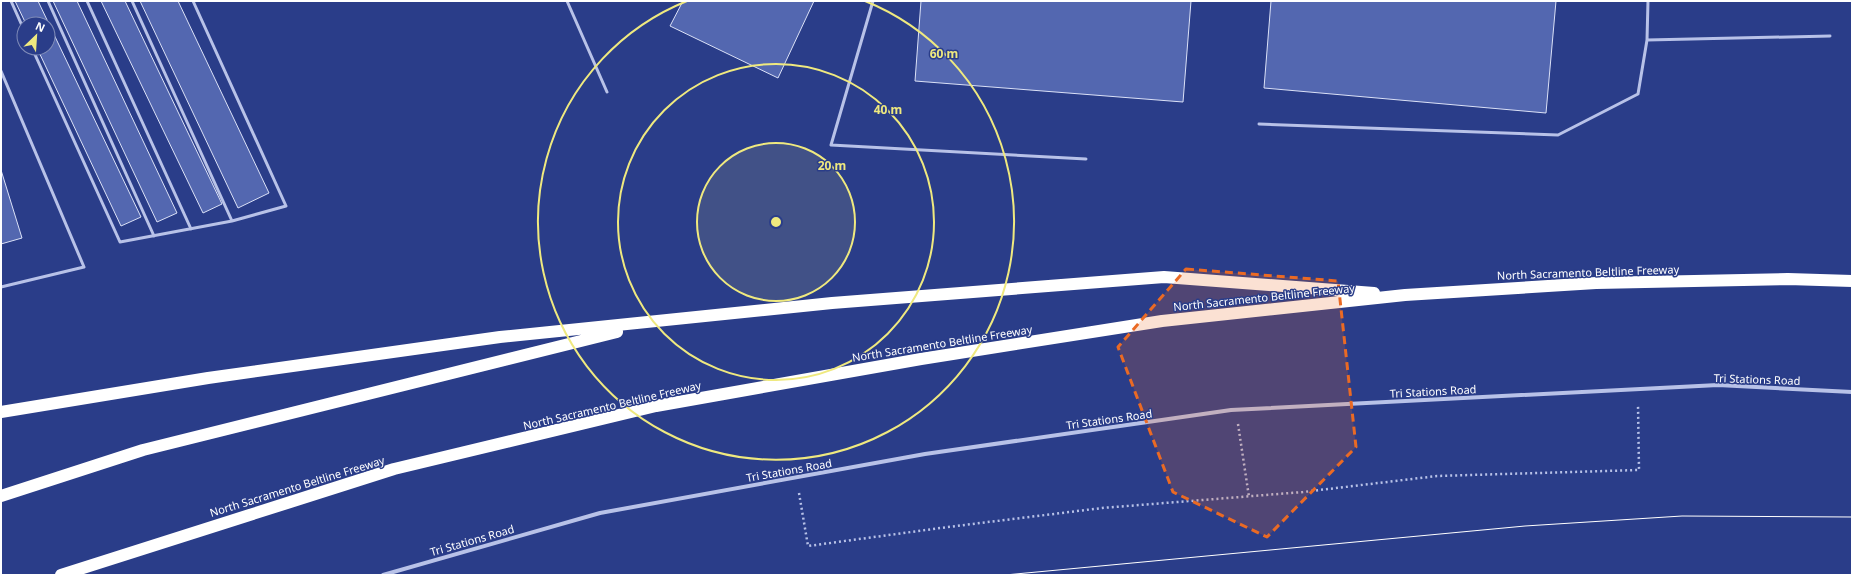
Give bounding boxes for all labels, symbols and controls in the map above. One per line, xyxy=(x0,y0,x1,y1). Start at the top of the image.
north arrow xyxy=(16,16,56,56)
text: N xyxy=(33,18,48,35)
text: 60 m xyxy=(930,45,958,62)
text: 40 m xyxy=(874,101,902,118)
text: 20 m xyxy=(818,157,846,174)
centre of rings xyxy=(769,215,783,229)
street label: North Sacramento Beltline Freeway xyxy=(1497,261,1680,283)
street label: North Sacramento Beltline Freeway xyxy=(1173,280,1356,314)
street label: North Sacramento Beltline Freeway xyxy=(851,321,1034,365)
street label: Tri Stations Road xyxy=(1713,370,1801,388)
street label: North Sacramento Beltline Freeway xyxy=(522,377,703,433)
street label: Tri Stations Road xyxy=(1389,381,1477,401)
street label: Tri Stations Road xyxy=(1065,406,1153,432)
street label: North Sacramento Beltline Freeway xyxy=(208,452,387,520)
street label: Tri Stations Road xyxy=(745,455,833,485)
street label: Tri Stations Road xyxy=(428,521,516,559)

